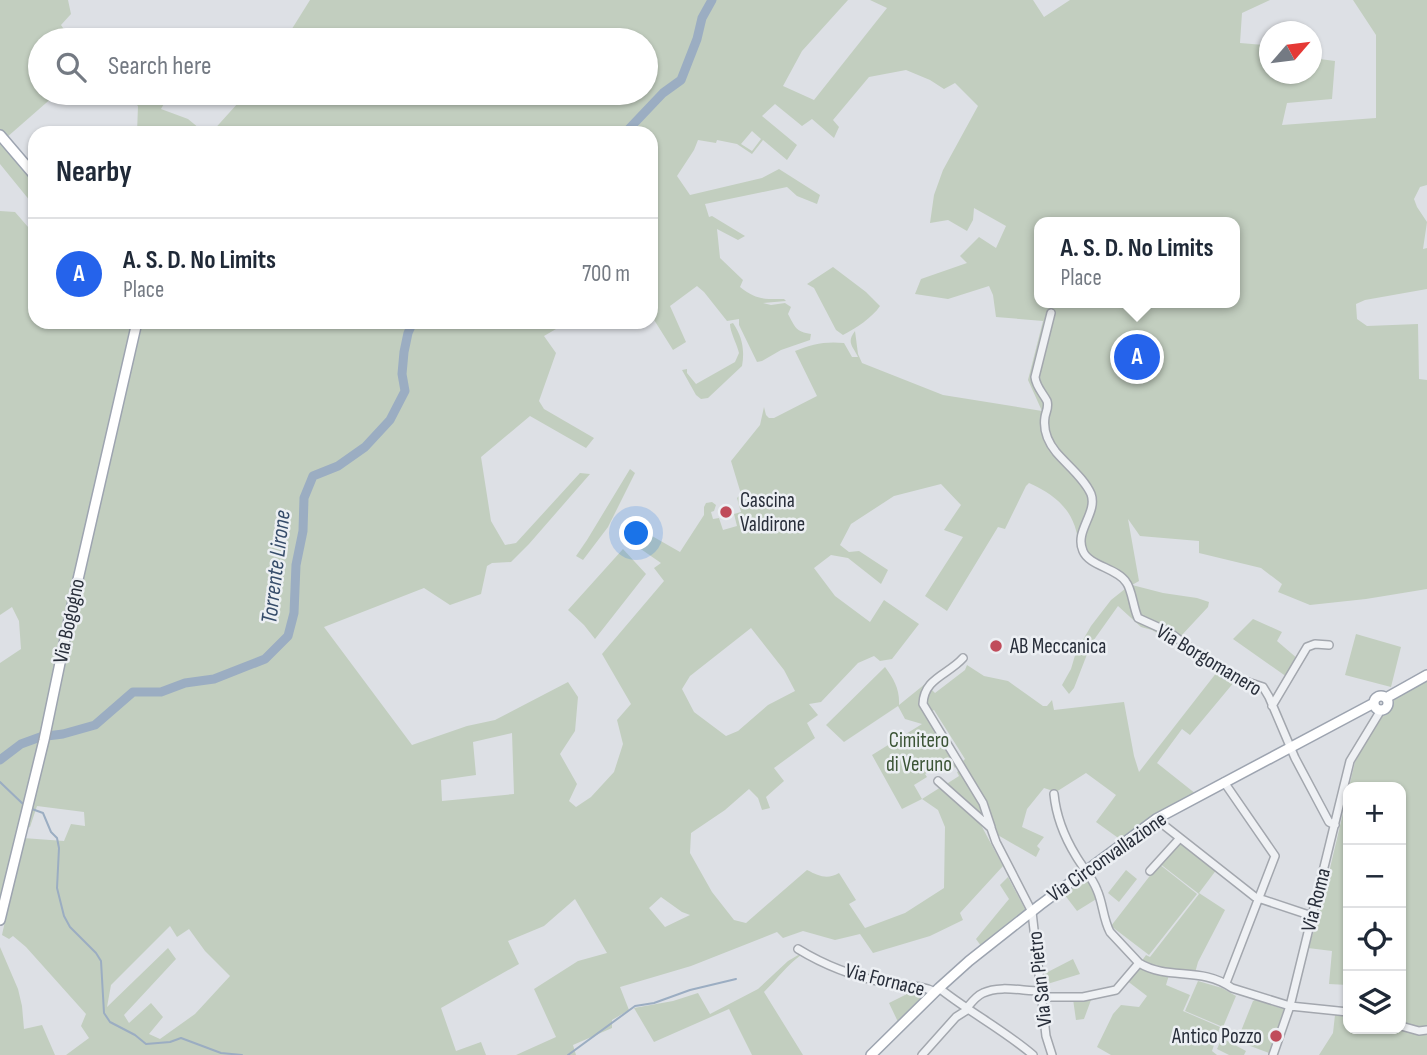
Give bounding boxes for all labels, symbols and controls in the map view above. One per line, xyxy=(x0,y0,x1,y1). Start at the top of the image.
north arrow xyxy=(1259,21,1322,84)
search box xyxy=(28,28,658,105)
icon: search xyxy=(52,48,90,86)
text: Search here xyxy=(108,51,211,82)
text: Nearby xyxy=(56,154,132,190)
popup xyxy=(1034,217,1240,308)
text: A. S. D. No Limits xyxy=(1060,233,1214,264)
text: A. S. D. No Limits xyxy=(123,245,276,276)
text: A xyxy=(74,260,84,288)
text: 700 m xyxy=(582,260,630,288)
text: Place xyxy=(1060,264,1102,292)
text: Place xyxy=(123,276,164,304)
pin: A xyxy=(1114,331,1160,383)
place label: Cascina Valdirone xyxy=(740,488,805,537)
marker: Cascina Valdirone xyxy=(718,504,734,520)
water label: Torrente Lirone xyxy=(255,509,297,625)
your location xyxy=(619,516,653,550)
street label: Via Bogogno xyxy=(48,576,90,666)
street label: Via Borgomanero xyxy=(1152,619,1266,701)
place label: AB Meccanica xyxy=(1009,634,1106,659)
marker: AB Meccanica xyxy=(988,638,1004,654)
park label: Cimitero di Veruno xyxy=(886,728,952,777)
map controls xyxy=(1343,782,1406,1034)
button: + xyxy=(1343,782,1406,845)
street label: Via Circonvallazione xyxy=(1043,807,1171,907)
button: − xyxy=(1343,845,1406,908)
street label: Via Roma xyxy=(1296,866,1336,934)
button: locate xyxy=(1343,908,1406,971)
street label: Via San Pietro xyxy=(1023,930,1057,1028)
street label: Via Fornace xyxy=(843,958,927,1002)
button: layers xyxy=(1343,971,1406,1034)
place label: Antico Pozzo xyxy=(1171,1024,1262,1049)
marker: Antico Pozzo xyxy=(1268,1028,1284,1044)

